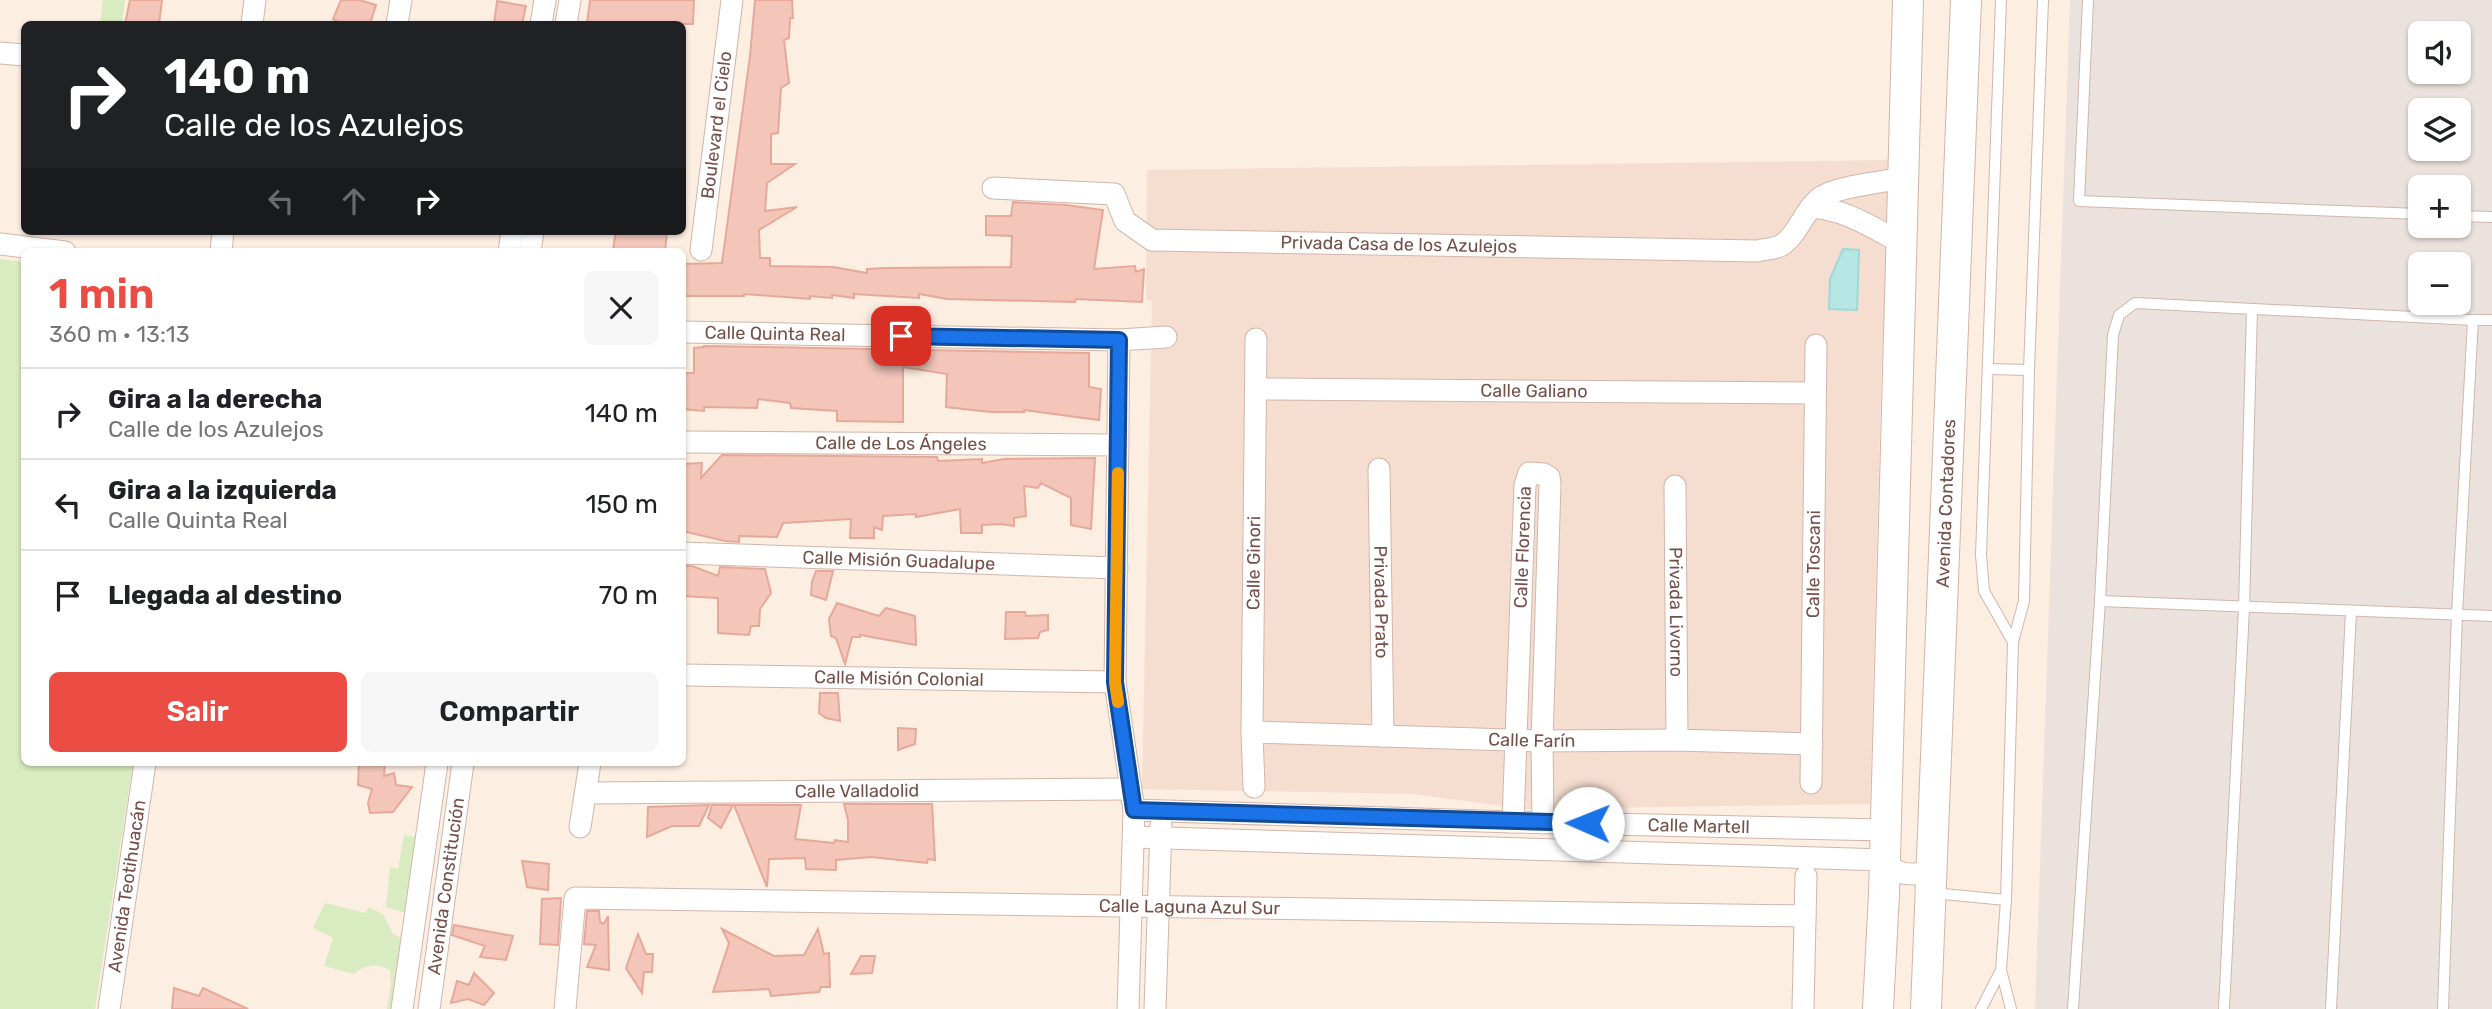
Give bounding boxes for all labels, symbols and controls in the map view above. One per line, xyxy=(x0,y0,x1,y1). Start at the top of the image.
map controls xyxy=(2408,21,2471,315)
button: sound xyxy=(2408,21,2471,84)
text: 140 m xyxy=(164,47,310,105)
icon: right xyxy=(49,49,140,140)
street label: Boulevard el Cielo xyxy=(696,50,737,200)
button: layers xyxy=(2408,98,2471,161)
text: Calle de los Azulejos xyxy=(164,106,464,144)
button: + xyxy=(2408,175,2471,238)
icon: left xyxy=(262,182,300,220)
icon: ahead xyxy=(335,182,373,220)
icon: right xyxy=(408,182,446,220)
street label: Privada Casa de los Azulejos xyxy=(1280,231,1517,258)
button: − xyxy=(2408,252,2471,315)
text: 1 min xyxy=(49,269,155,319)
button: close xyxy=(584,271,658,345)
pin xyxy=(871,306,931,366)
icon: arrive xyxy=(882,317,920,355)
text: 360 m · 13:13 xyxy=(49,320,189,348)
street label: Calle Quinta Real xyxy=(704,321,846,346)
street label: Calle Galiano xyxy=(1480,380,1588,402)
text: Gira a la derecha xyxy=(108,384,322,415)
icon: right xyxy=(49,395,87,433)
text: 140 m xyxy=(585,398,658,429)
text: Calle de los Azulejos xyxy=(108,415,324,443)
street label: Avenida Contadores xyxy=(1932,419,1960,588)
street label: Calle de Los Ángeles xyxy=(815,432,987,455)
text: Gira a la izquierda xyxy=(108,475,337,506)
icon: left xyxy=(49,486,87,524)
street label: Calle Florencia xyxy=(1510,486,1536,609)
text: 150 m xyxy=(585,489,658,520)
text: Calle Quinta Real xyxy=(108,506,288,534)
street label: Calle Toscani xyxy=(1802,510,1825,618)
street label: Calle Ginori xyxy=(1242,516,1265,610)
street label: Privada Prato xyxy=(1369,545,1393,659)
street label: Calle Misión Guadalupe xyxy=(802,546,996,575)
street label: Privada Livorno xyxy=(1664,547,1688,677)
icon: arrive xyxy=(49,577,87,615)
text: Llegada al destino xyxy=(108,580,342,611)
text: 70 m xyxy=(599,580,658,611)
street label: Calle Misión Colonial xyxy=(814,666,984,691)
button: Salir xyxy=(49,672,347,752)
button: Compartir xyxy=(361,672,658,752)
street label: Calle Farín xyxy=(1488,728,1576,752)
street label: Calle Valladolid xyxy=(795,780,919,802)
position arrow xyxy=(1551,786,1625,860)
street label: Avenida Constitución xyxy=(423,796,469,976)
street label: Avenida Teotihuacán xyxy=(103,799,150,974)
street label: Calle Martell xyxy=(1647,814,1750,838)
street label: Calle Laguna Azul Sur xyxy=(1099,895,1281,919)

